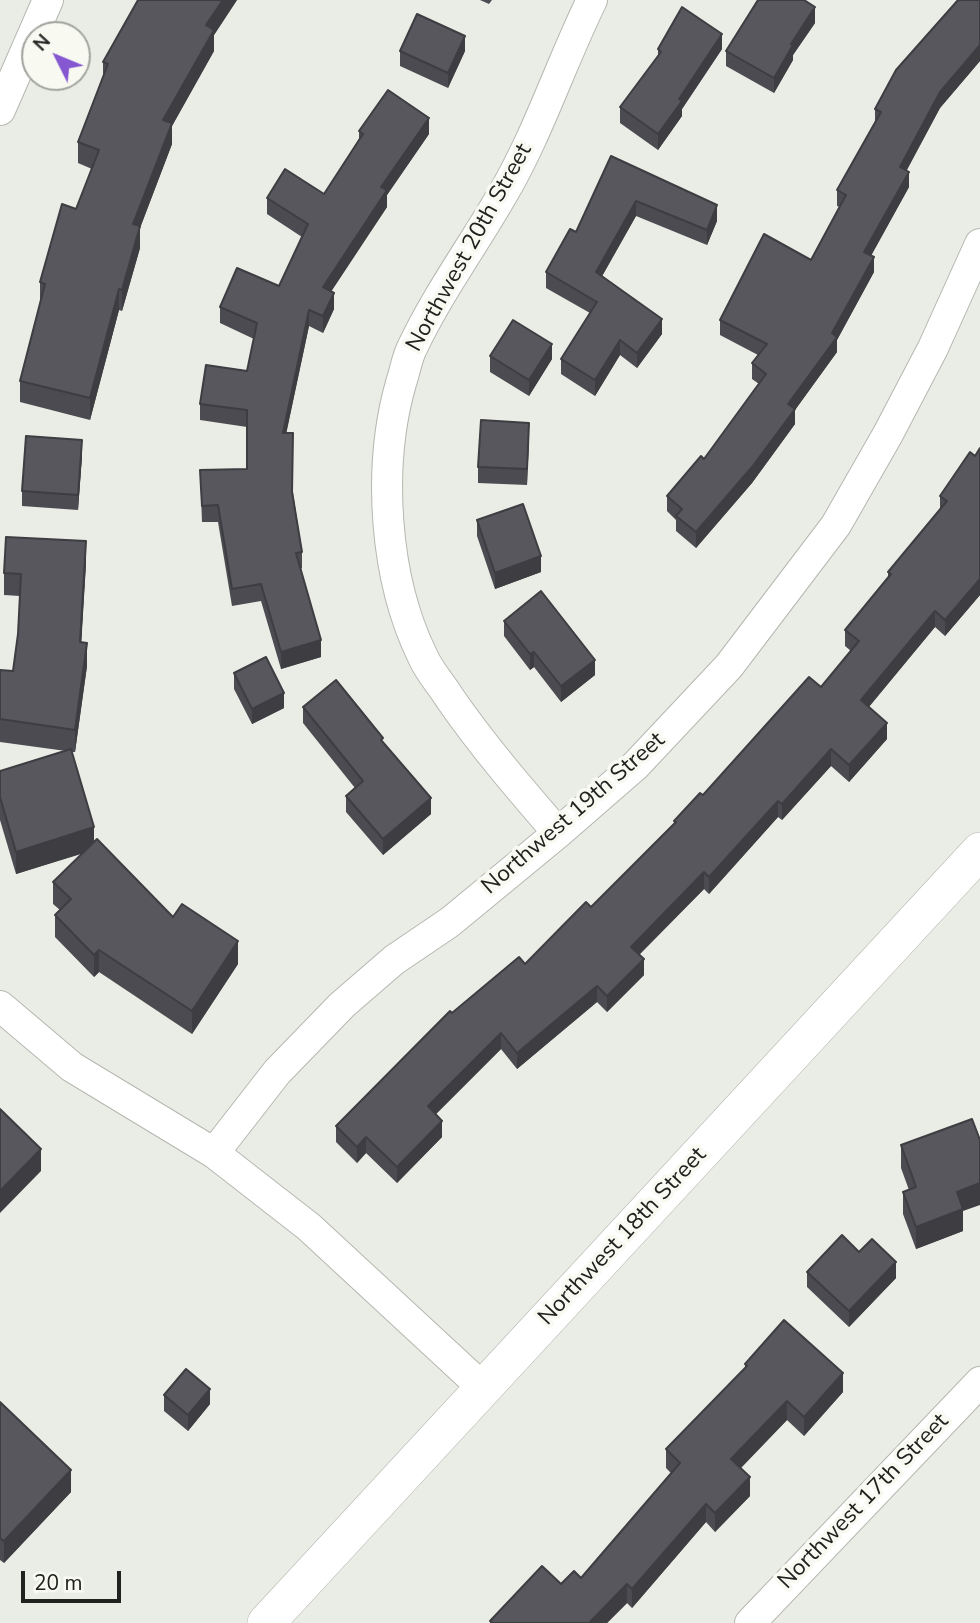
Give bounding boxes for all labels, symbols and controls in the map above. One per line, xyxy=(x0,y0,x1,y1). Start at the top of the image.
north arrow xyxy=(21,21,91,91)
text: N xyxy=(28,29,56,57)
street label: Northwest 20th Street xyxy=(401,139,539,357)
street label: Northwest 19th Street xyxy=(477,727,671,901)
street label: Northwest 18th Street xyxy=(533,1142,713,1332)
street label: Northwest 17th Street xyxy=(773,1408,955,1596)
scale bar xyxy=(24,1556,124,1600)
text: 20 m xyxy=(34,1569,83,1597)

